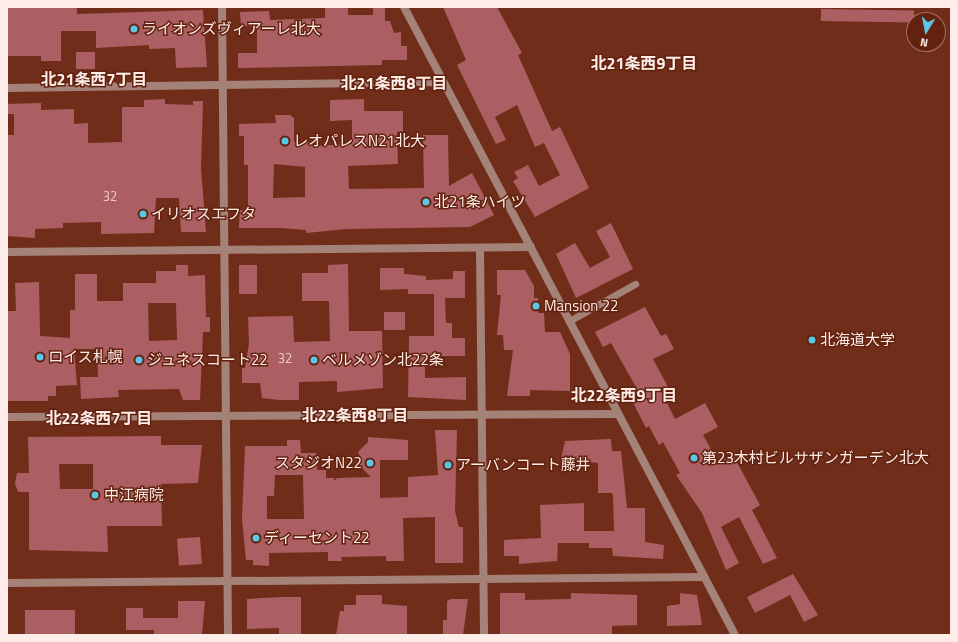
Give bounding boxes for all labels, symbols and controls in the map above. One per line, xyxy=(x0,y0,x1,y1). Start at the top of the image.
north arrow xyxy=(906,12,946,52)
place label: ライオンズヴィアーレ北大 xyxy=(142,20,321,38)
marker: ライオンズヴィアーレ北大 xyxy=(129,24,139,34)
text: N xyxy=(919,34,929,51)
district label: 北21条西9丁目 xyxy=(591,53,697,73)
district label: 北21条西7丁目 xyxy=(41,69,147,89)
district label: 北21条西8丁目 xyxy=(341,73,447,93)
place label: レオパレスN21北大 xyxy=(293,132,425,150)
marker: レオパレスN21北大 xyxy=(280,136,290,146)
house number: 32 xyxy=(103,188,117,204)
place label: 北21条ハイツ xyxy=(434,193,526,211)
marker: 北21条ハイツ xyxy=(421,197,431,207)
place label: イリオスエフタ xyxy=(151,205,256,223)
marker: イリオスエフタ xyxy=(138,209,148,219)
place label: Mansion 22 xyxy=(544,297,619,315)
marker: Mansion 22 xyxy=(531,301,541,311)
place label: 北海道大学 xyxy=(820,331,895,349)
marker: 北海道大学 xyxy=(807,335,817,345)
place label: ロイス札幌 xyxy=(48,348,123,366)
house number: 32 xyxy=(278,350,292,366)
place label: ジュネスコート22 xyxy=(147,351,269,369)
place label: ベルメゾン北22条 xyxy=(322,351,444,369)
marker: ロイス札幌 xyxy=(35,352,45,362)
marker: ジュネスコート22 xyxy=(134,355,144,365)
marker: ベルメゾン北22条 xyxy=(309,355,319,365)
district label: 北22条西9丁目 xyxy=(571,385,677,405)
district label: 北22条西8丁目 xyxy=(302,405,408,425)
district label: 北22条西7丁目 xyxy=(46,408,152,428)
place label: 第23木村ビルサザンガーデン北大 xyxy=(702,449,929,467)
marker: 第23木村ビルサザンガーデン北大 xyxy=(689,453,699,463)
place label: スタジオN22 xyxy=(275,454,362,472)
place label: アーバンコート藤井 xyxy=(456,456,590,474)
marker: スタジオN22 xyxy=(365,458,375,468)
marker: アーバンコート藤井 xyxy=(443,460,453,470)
place label: 中江病院 xyxy=(104,486,164,504)
marker: 中江病院 xyxy=(89,489,101,501)
place label: ディーセント22 xyxy=(264,529,371,547)
marker: ディーセント22 xyxy=(251,533,261,543)

